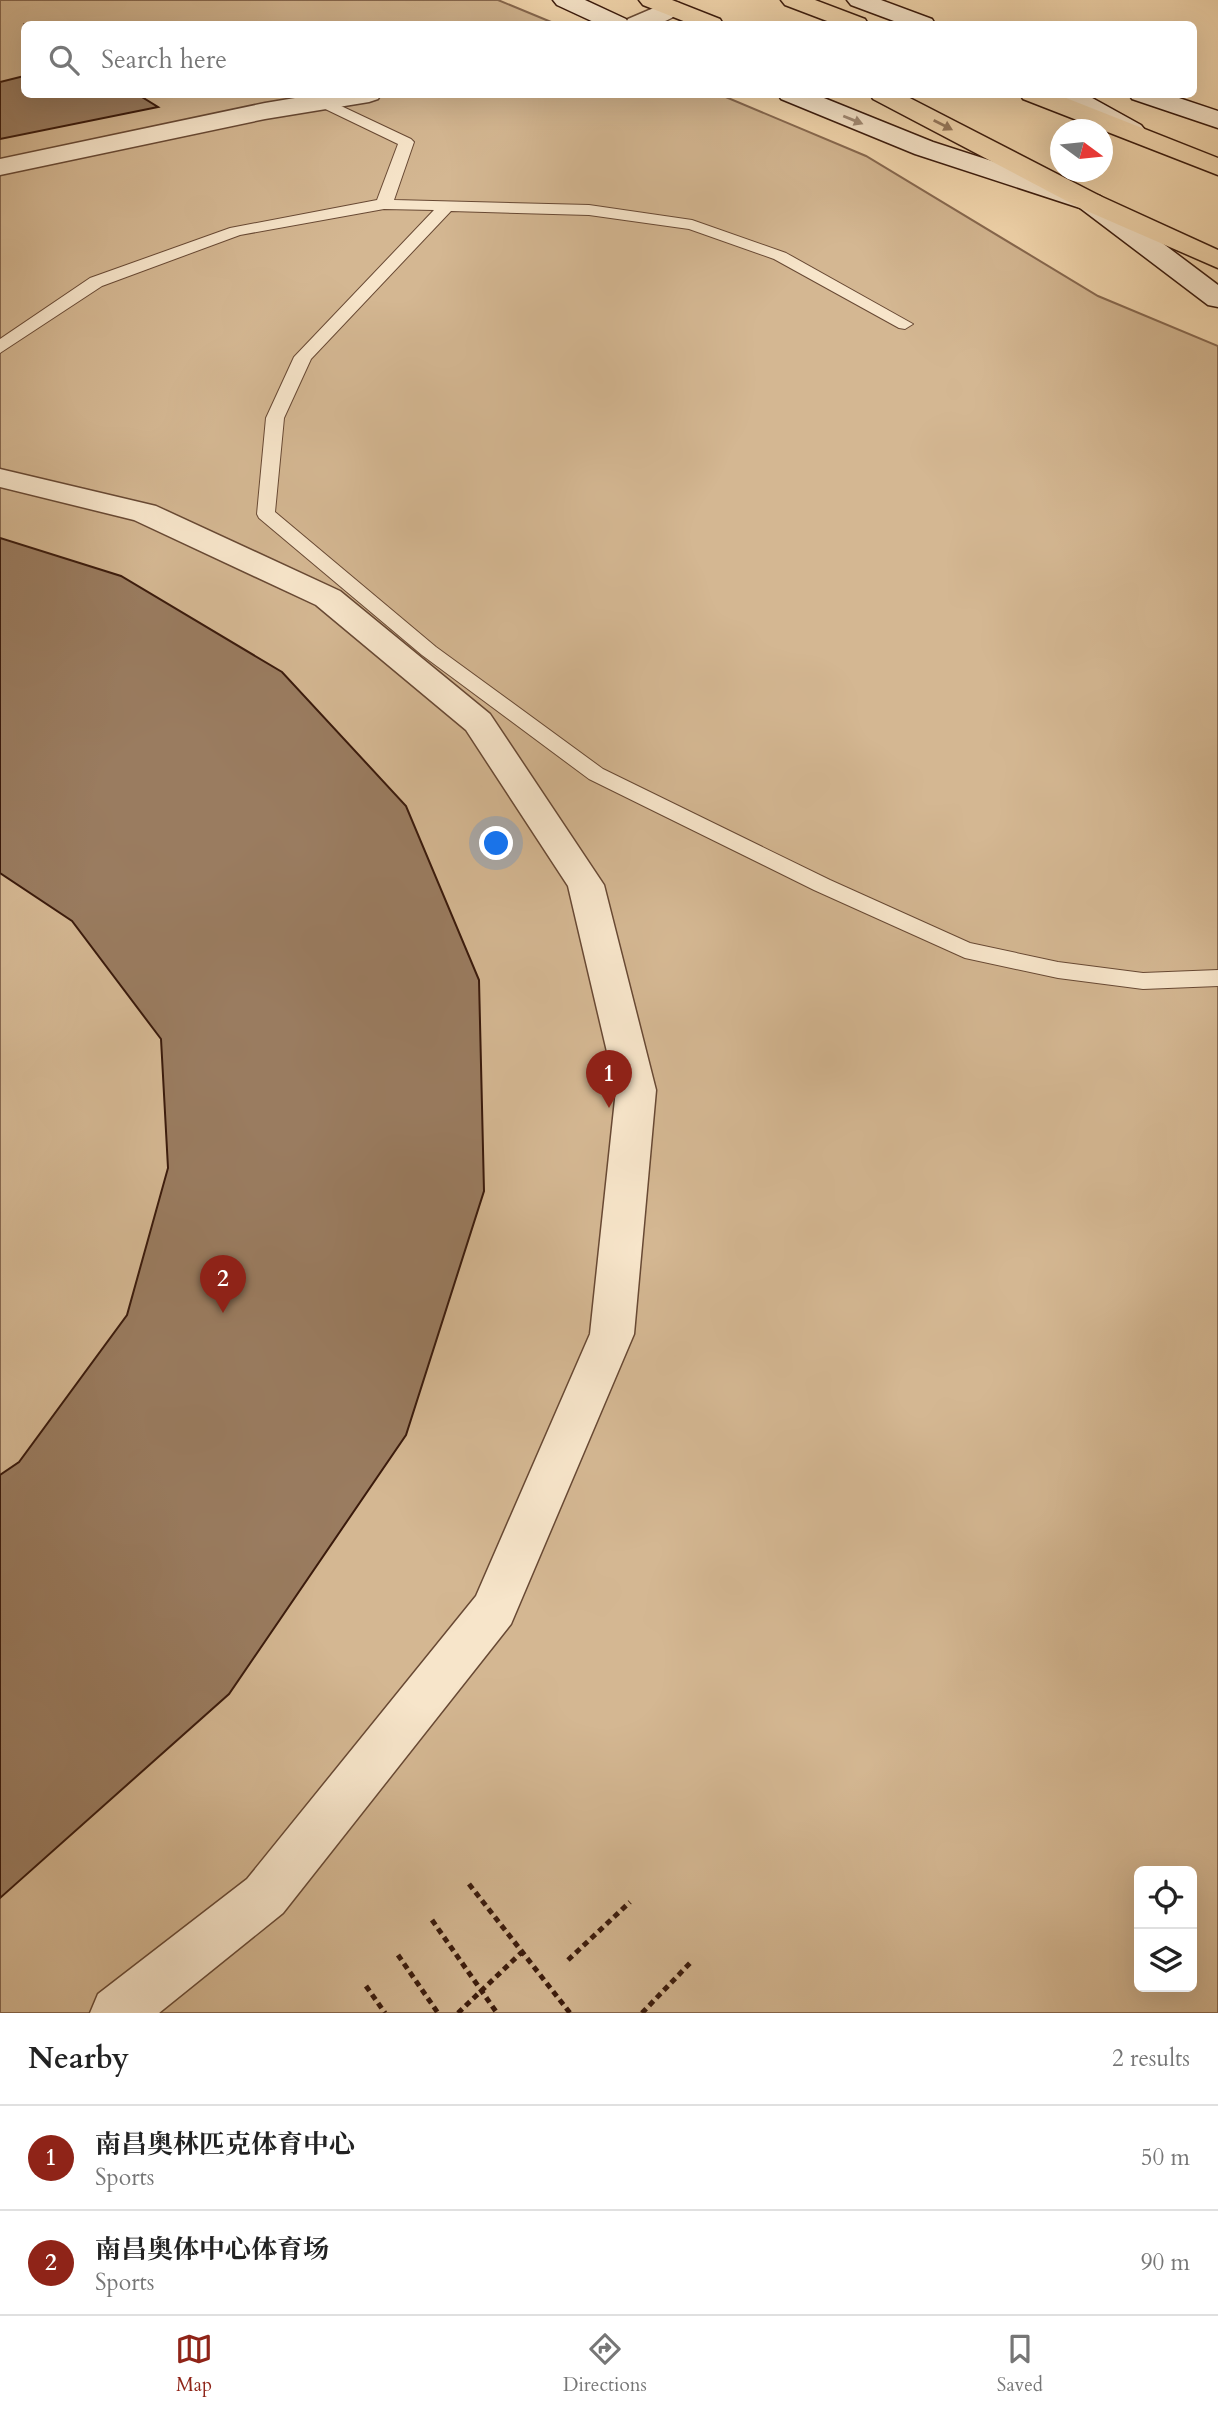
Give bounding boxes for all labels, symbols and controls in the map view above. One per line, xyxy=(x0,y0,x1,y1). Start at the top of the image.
search box xyxy=(21,21,1197,98)
icon: search xyxy=(45,41,83,79)
text: Search here xyxy=(101,42,227,77)
one-way arrow xyxy=(843,115,864,126)
north arrow xyxy=(1050,119,1113,182)
one-way arrow xyxy=(933,120,953,131)
your location xyxy=(479,826,513,860)
pin: 1 xyxy=(586,1050,632,1108)
pin: 2 xyxy=(200,1255,246,1313)
map controls xyxy=(1134,1866,1197,1992)
button: locate xyxy=(1134,1866,1197,1929)
button: layers xyxy=(1134,1929,1197,1992)
text: Nearby xyxy=(28,2038,129,2079)
text: 2 results xyxy=(1112,2043,1190,2074)
text: 南昌奥林匹克体育中心 xyxy=(95,2127,355,2162)
text: 1 xyxy=(45,2142,57,2173)
text: 50 m xyxy=(1141,2142,1190,2173)
text: Sports xyxy=(95,2162,155,2193)
text: 南昌奥体中心体育场 xyxy=(95,2232,329,2267)
text: 2 xyxy=(45,2247,57,2278)
text: 90 m xyxy=(1141,2247,1190,2278)
text: Sports xyxy=(95,2267,155,2298)
tab: Map xyxy=(175,2330,213,2398)
tab: Directions xyxy=(563,2330,647,2398)
tab: Saved xyxy=(997,2330,1043,2398)

